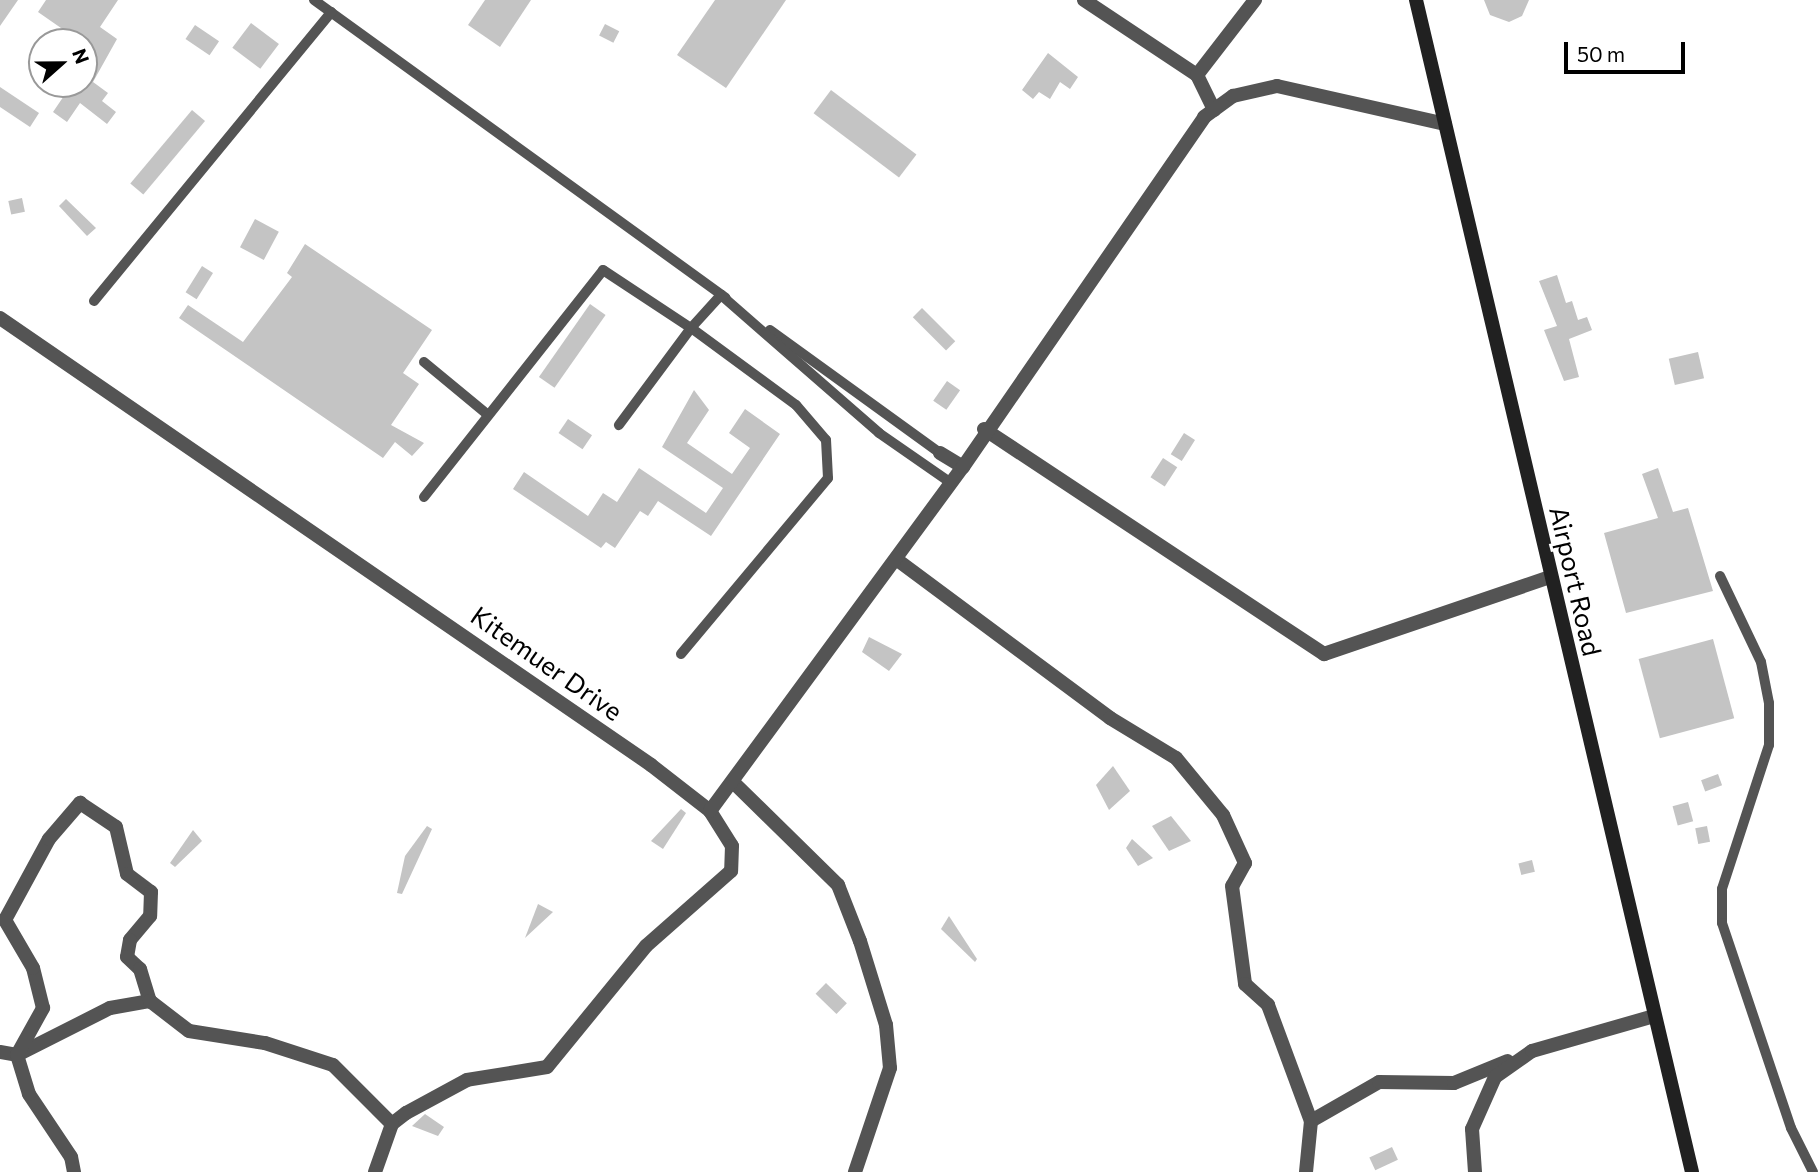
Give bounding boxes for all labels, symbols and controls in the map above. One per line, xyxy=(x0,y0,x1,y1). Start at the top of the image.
north arrow xyxy=(28,28,98,98)
scale bar xyxy=(1568,28,1689,72)
text: 50 m xyxy=(1577,41,1625,66)
text: N xyxy=(68,45,94,67)
street label: Airport Road xyxy=(1544,503,1608,659)
street label: Kitemuer Drive xyxy=(465,599,629,727)

